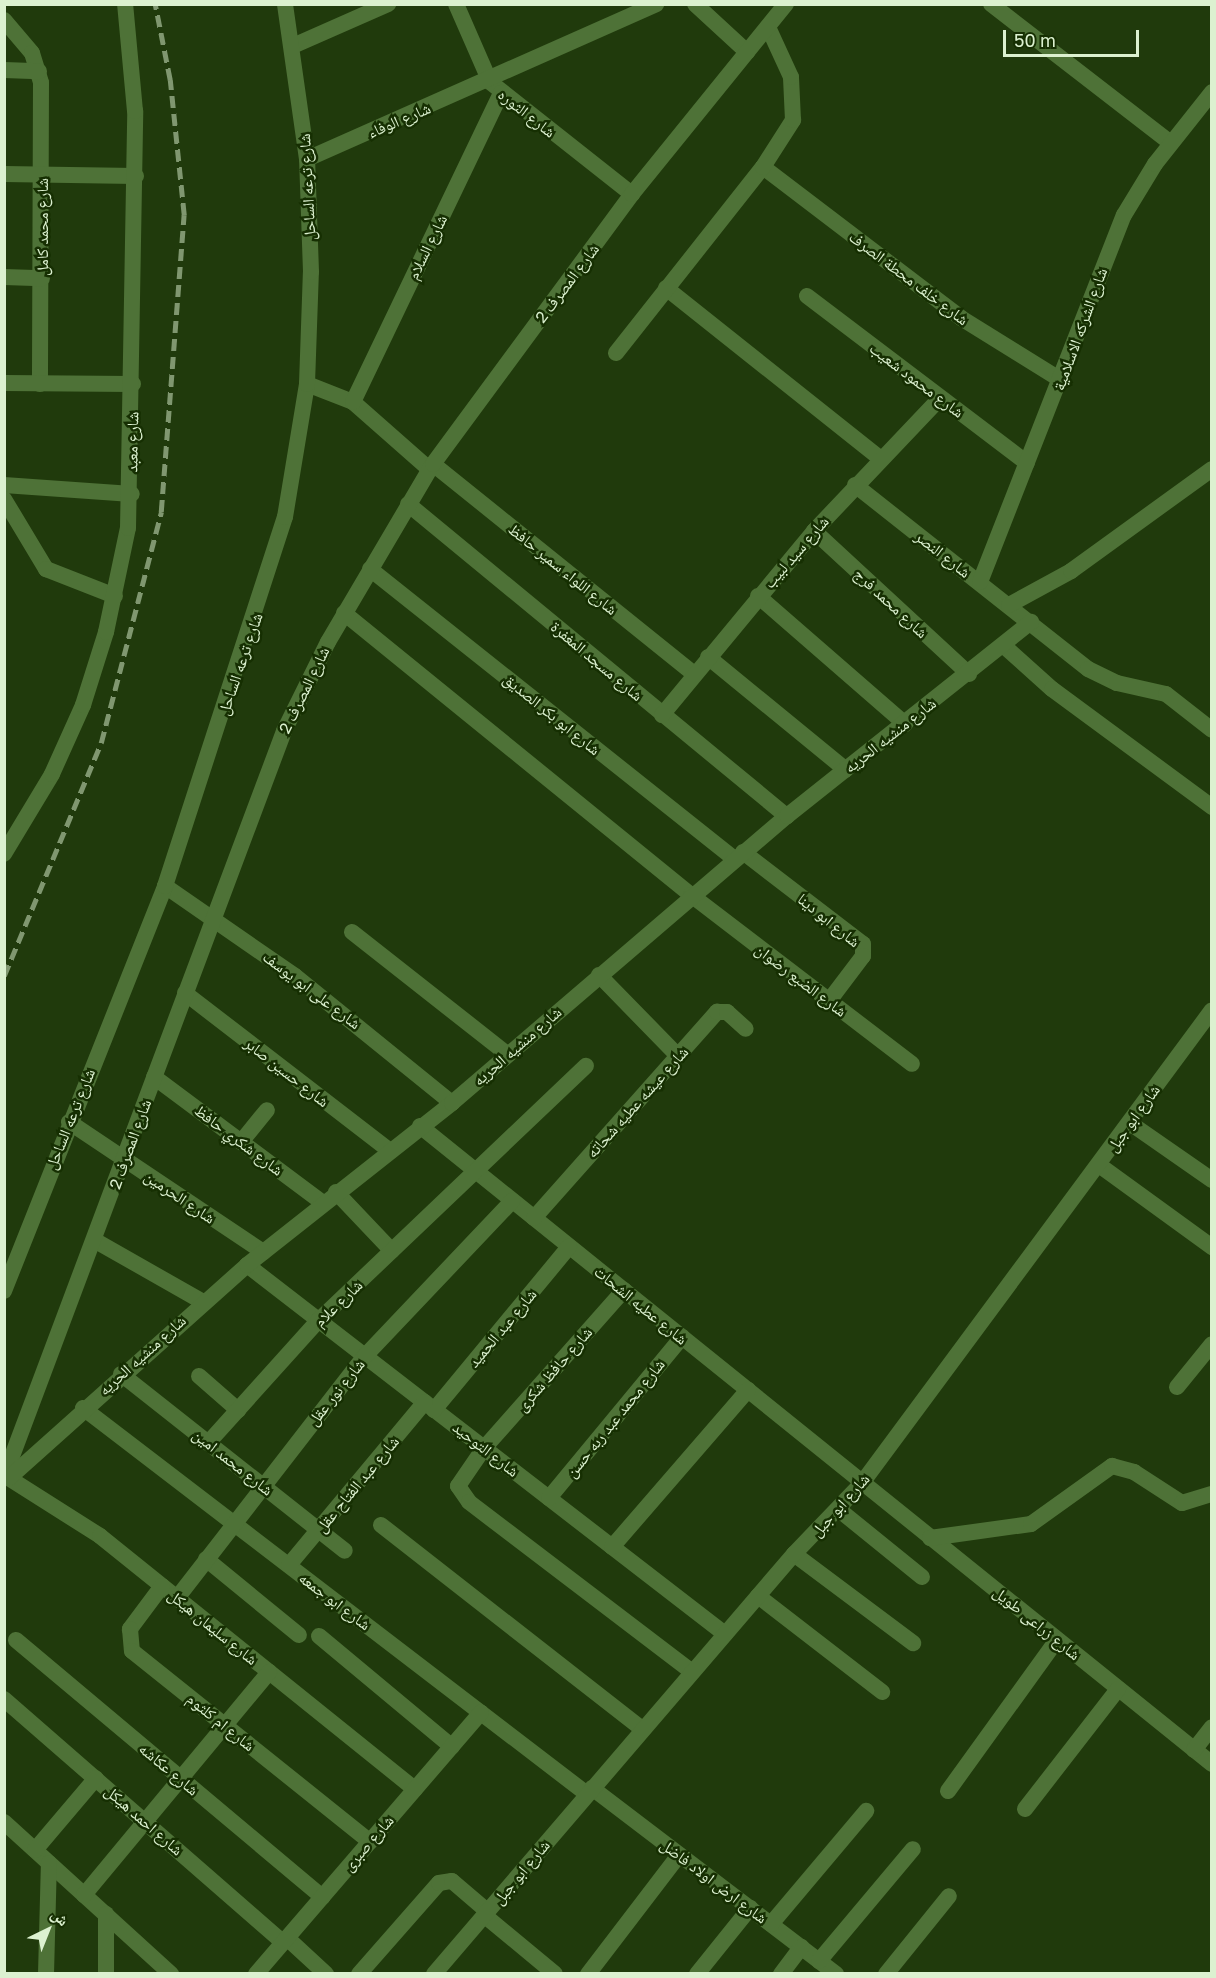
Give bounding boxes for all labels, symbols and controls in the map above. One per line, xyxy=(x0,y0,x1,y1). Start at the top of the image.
scale bar xyxy=(1006,18,1142,56)
text: 50 m xyxy=(1014,29,1056,51)
street label: شارع الثوره xyxy=(494,85,560,141)
street label: شارع الوفاء xyxy=(364,98,434,142)
street label: شارع ترعه الساحل xyxy=(295,133,319,241)
street label: شارع محمد كامل xyxy=(32,178,52,276)
street label: شارع السلام xyxy=(403,211,451,283)
street label: شارع خلف محطة الصرف xyxy=(846,227,972,329)
street label: شارع المصرف 2 xyxy=(531,240,603,326)
street label: شارع الشركه الاسلامية xyxy=(1049,265,1111,393)
street label: شارع محمود شعيب xyxy=(866,338,968,422)
street label: شارع معبد xyxy=(122,412,142,472)
street label: شارع سيد لبيب xyxy=(759,512,833,592)
street label: شارع اللواء سمير حافظ xyxy=(505,519,621,619)
street label: شارع النصر xyxy=(911,526,975,582)
street label: شارع محمد فرج xyxy=(850,564,932,642)
street label: شارع ترعه الساحل xyxy=(213,610,267,718)
street label: شارع مسجد المغفرة xyxy=(547,617,647,705)
street label: شارع المصرف 2 xyxy=(275,644,333,736)
street label: شارع ابو بكر الصديق xyxy=(500,669,604,759)
street label: شارع منشيه الحريه xyxy=(840,693,940,777)
street label: شارع ابو دينا xyxy=(794,889,864,951)
street label: شارع الضبع رضوان xyxy=(751,939,851,1021)
street label: شارع على ابو يوسف xyxy=(259,947,365,1033)
street label: شارع منشيه الحريه xyxy=(469,1002,565,1090)
street label: شارع حسين صابر xyxy=(241,1033,333,1111)
street label: شارع عيشه عطيه شحاته xyxy=(582,1042,692,1162)
street label: شارع ترعه الساحل xyxy=(41,1066,99,1172)
street label: شارع ابو جبل xyxy=(1102,1081,1164,1155)
street label: شارع المصرف 2 xyxy=(105,1097,155,1191)
street label: شارع شكري حافظ xyxy=(191,1100,287,1180)
street label: شارع الحرمين xyxy=(141,1166,219,1228)
street label: شارع عطيه الشحات xyxy=(590,1262,692,1348)
street label: شارع علام xyxy=(310,1275,366,1331)
street label: شارع عبد الحميد xyxy=(464,1285,540,1371)
street label: شارع منشيه الحريه xyxy=(94,1311,190,1399)
street label: شارع حافظ شكرى xyxy=(512,1323,596,1415)
street label: شارع نور عقل xyxy=(303,1355,369,1429)
street label: شارع محمد عبد ربه حسن xyxy=(561,1355,669,1481)
street label: شارع التوحيد xyxy=(449,1417,523,1481)
street label: شارع محمد امين xyxy=(189,1425,277,1499)
street label: شارع عبد الفتاح عقل xyxy=(311,1432,403,1536)
street label: شارع ابو جبل xyxy=(807,1469,873,1541)
street label: شارع ابو جمعه xyxy=(295,1568,375,1634)
street label: شارع زراعى طويل xyxy=(990,1582,1084,1664)
street label: شارع سليمان هيكل xyxy=(164,1585,262,1669)
street label: شارع ام كلثوم xyxy=(183,1689,259,1755)
street label: شارع عكاشه xyxy=(135,1739,203,1799)
street label: شارع احمد هيكل xyxy=(101,1781,187,1859)
street label: شارع صبرى xyxy=(338,1811,398,1875)
street label: شارع ارض اولاد فاضل xyxy=(657,1835,771,1927)
street label: شارع ابو جبل xyxy=(488,1836,554,1908)
north arrow xyxy=(18,1900,78,1960)
text: ش xyxy=(47,1904,73,1930)

